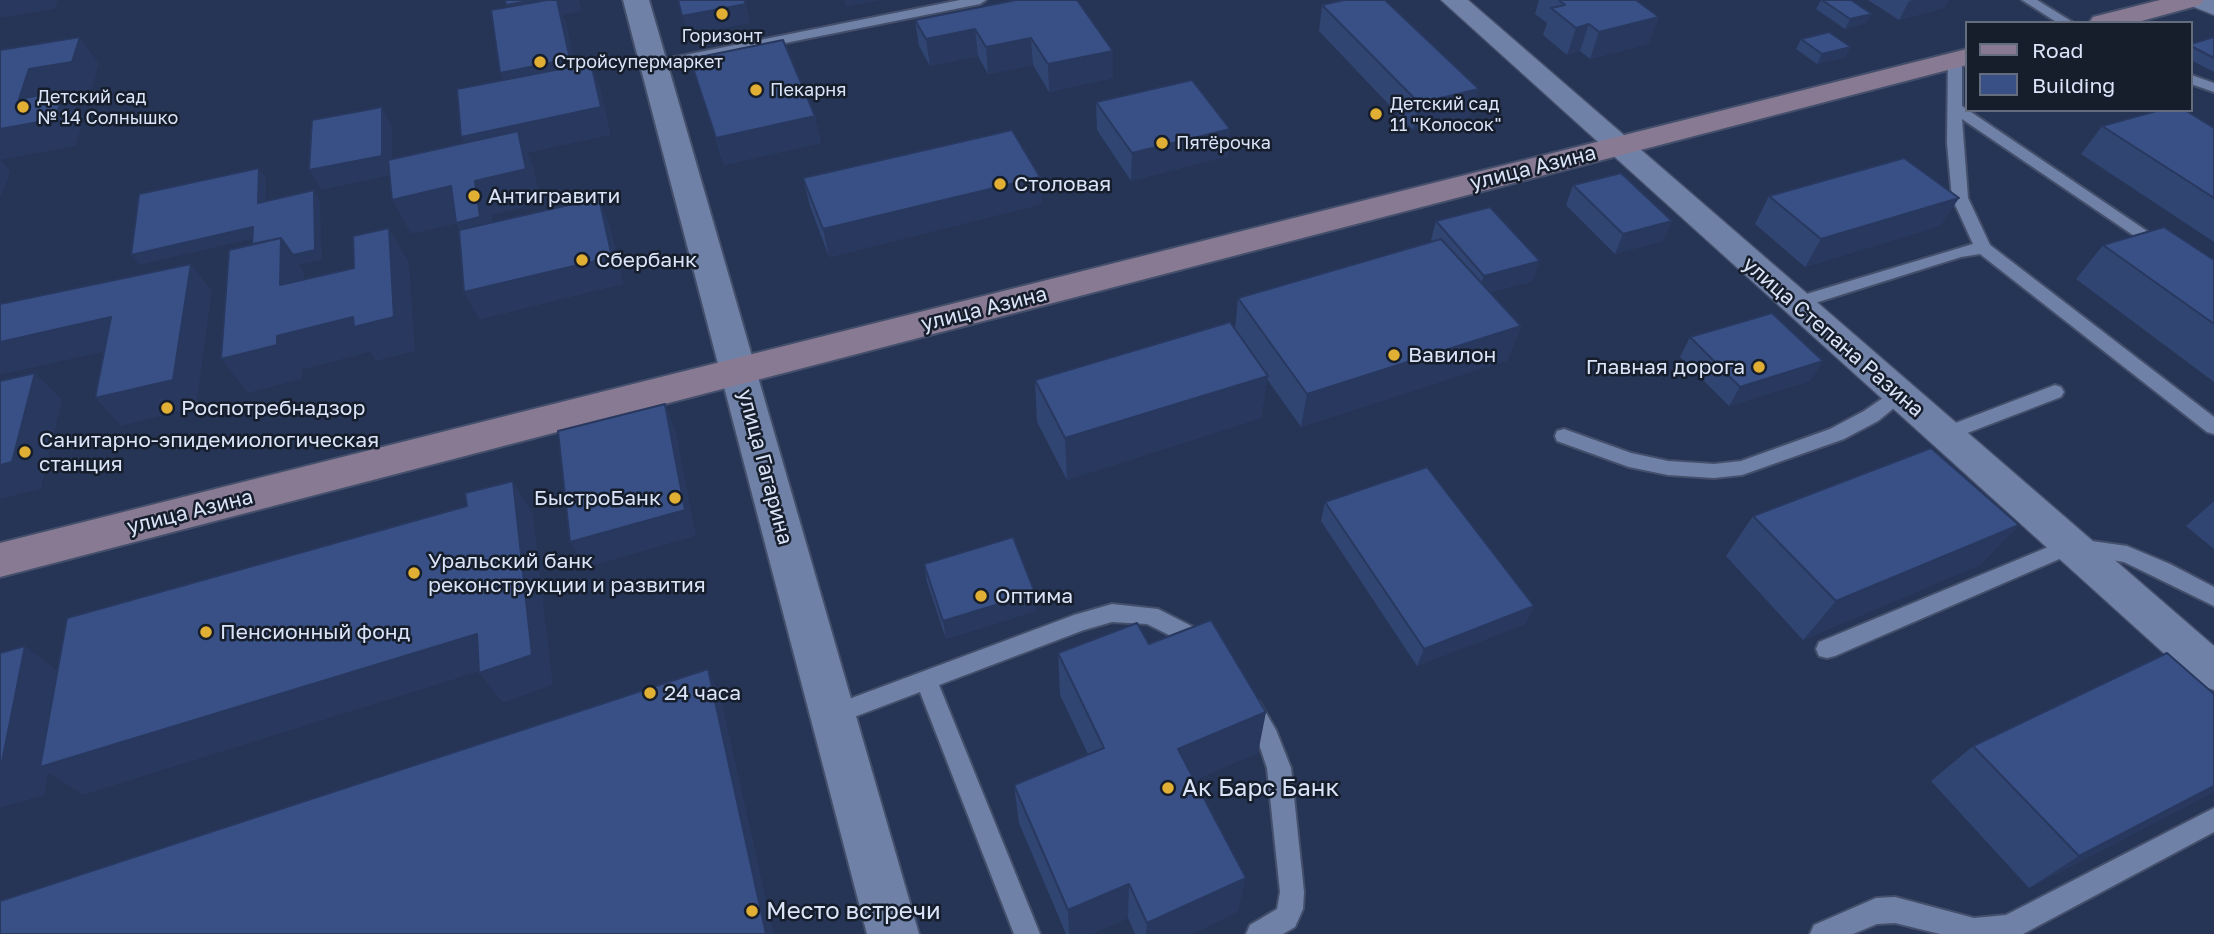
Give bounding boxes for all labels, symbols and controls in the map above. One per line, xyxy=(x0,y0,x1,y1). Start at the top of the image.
marker: Горизонт xyxy=(714,6,730,22)
legend xyxy=(1966,21,2193,112)
place label: Горизонт xyxy=(682,25,762,47)
text: Road xyxy=(2032,37,2083,63)
place label: Стройсупермаркет xyxy=(554,51,723,73)
marker: Стройсупермаркет xyxy=(532,54,548,70)
text: Building xyxy=(2032,72,2115,98)
place label: Пекарня xyxy=(770,79,847,101)
marker: Пекарня xyxy=(748,82,764,98)
place label: Детский сад № 14 Солнышко xyxy=(37,86,178,128)
place label: Детский сад 11 "Колосок" xyxy=(1390,93,1502,136)
marker: Детский сад № 14 Солнышко xyxy=(15,99,31,115)
marker: Детский сад 11 "Колосок" xyxy=(1368,106,1384,122)
place label: Пятёрочка xyxy=(1176,132,1271,154)
marker: Пятёрочка xyxy=(1154,135,1170,151)
street label: улица Азина xyxy=(1467,140,1599,196)
place label: Столовая xyxy=(1014,171,1111,197)
marker: Столовая xyxy=(992,176,1008,192)
place label: Антигравити xyxy=(488,183,620,209)
marker: Антигравити xyxy=(466,188,482,204)
place label: Сбербанк xyxy=(596,247,697,273)
street label: улица Степана Разина xyxy=(1737,251,1929,423)
marker: Сбербанк xyxy=(574,252,590,268)
street label: улица Азина xyxy=(918,281,1050,337)
place label: Вавилон xyxy=(1408,342,1496,368)
marker: Вавилон xyxy=(1386,347,1402,363)
place label: Главная дорога xyxy=(1586,354,1745,380)
marker: Главная дорога xyxy=(1751,359,1767,375)
street label: улица Гагарина xyxy=(732,387,798,547)
place label: Роспотребнадзор xyxy=(181,395,365,421)
marker: Роспотребнадзор xyxy=(159,400,175,416)
place label: Санитарно-эпидемиологическая станция xyxy=(39,427,379,477)
marker: Санитарно-эпидемиологическая станция xyxy=(17,444,33,460)
street label: улица Азина xyxy=(124,484,256,540)
place label: БыстроБанк xyxy=(534,485,661,511)
marker: БыстроБанк xyxy=(667,490,683,506)
place label: Уральский банк реконструкции и развития xyxy=(428,548,706,598)
marker: Уральский банк реконструкции и развития xyxy=(406,565,422,581)
place label: Оптима xyxy=(995,583,1073,609)
marker: Оптима xyxy=(973,588,989,604)
place label: Пенсионный фонд xyxy=(220,619,410,645)
marker: Пенсионный фонд xyxy=(198,624,214,640)
place label: 24 часа xyxy=(664,680,741,706)
marker: 24 часа xyxy=(642,685,658,701)
place label: Ак Барс Банк xyxy=(1182,774,1339,802)
marker: Ак Барс Банк xyxy=(1160,780,1176,796)
place label: Место встречи xyxy=(766,897,941,925)
marker: Место встречи xyxy=(744,903,760,919)

